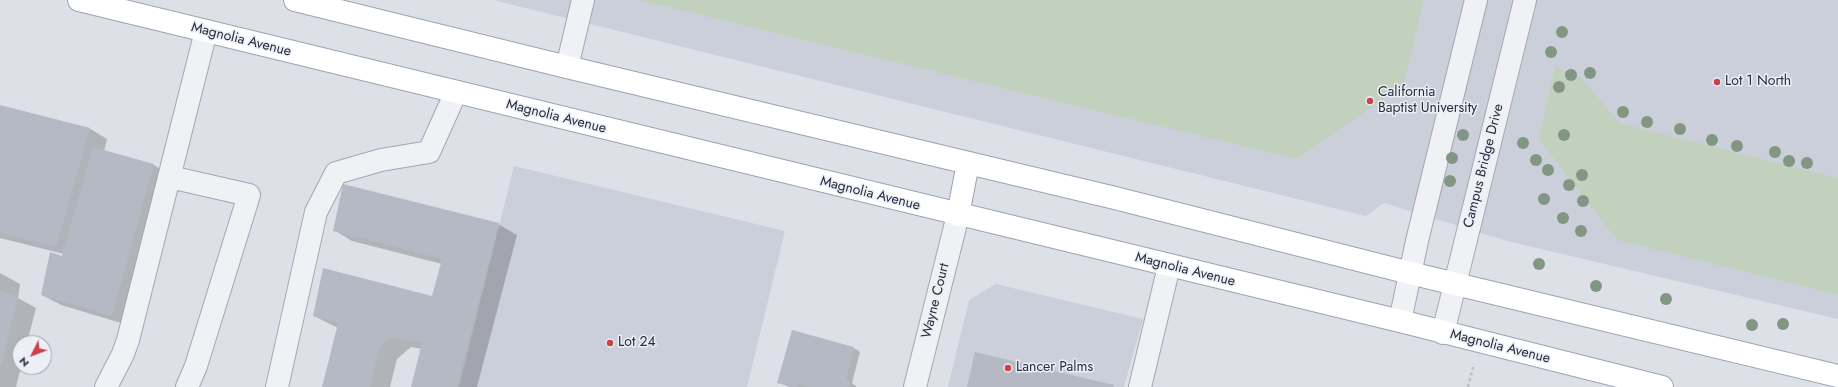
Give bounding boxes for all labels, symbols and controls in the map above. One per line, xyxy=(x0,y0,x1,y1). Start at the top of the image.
street label: Magnolia Avenue xyxy=(189,19,293,61)
place label: Lot 1 North xyxy=(1725,74,1791,90)
marker: Lot 1 North xyxy=(1712,77,1722,87)
place label: California Baptist University xyxy=(1378,85,1477,118)
street label: Magnolia Avenue xyxy=(504,96,608,138)
marker: California Baptist University xyxy=(1365,96,1375,106)
street label: Campus Bridge Drive xyxy=(1460,102,1508,230)
street label: Magnolia Avenue xyxy=(818,173,922,215)
street label: Magnolia Avenue xyxy=(1133,249,1237,291)
street label: Wayne Court xyxy=(919,262,953,340)
street label: Magnolia Avenue xyxy=(1448,326,1552,368)
north arrow xyxy=(12,335,52,375)
place label: Lot 24 xyxy=(618,335,656,351)
marker: Lot 24 xyxy=(605,338,615,348)
text: N xyxy=(15,354,33,371)
place label: Lancer Palms xyxy=(1016,360,1093,376)
marker: Lancer Palms xyxy=(1003,363,1013,373)

